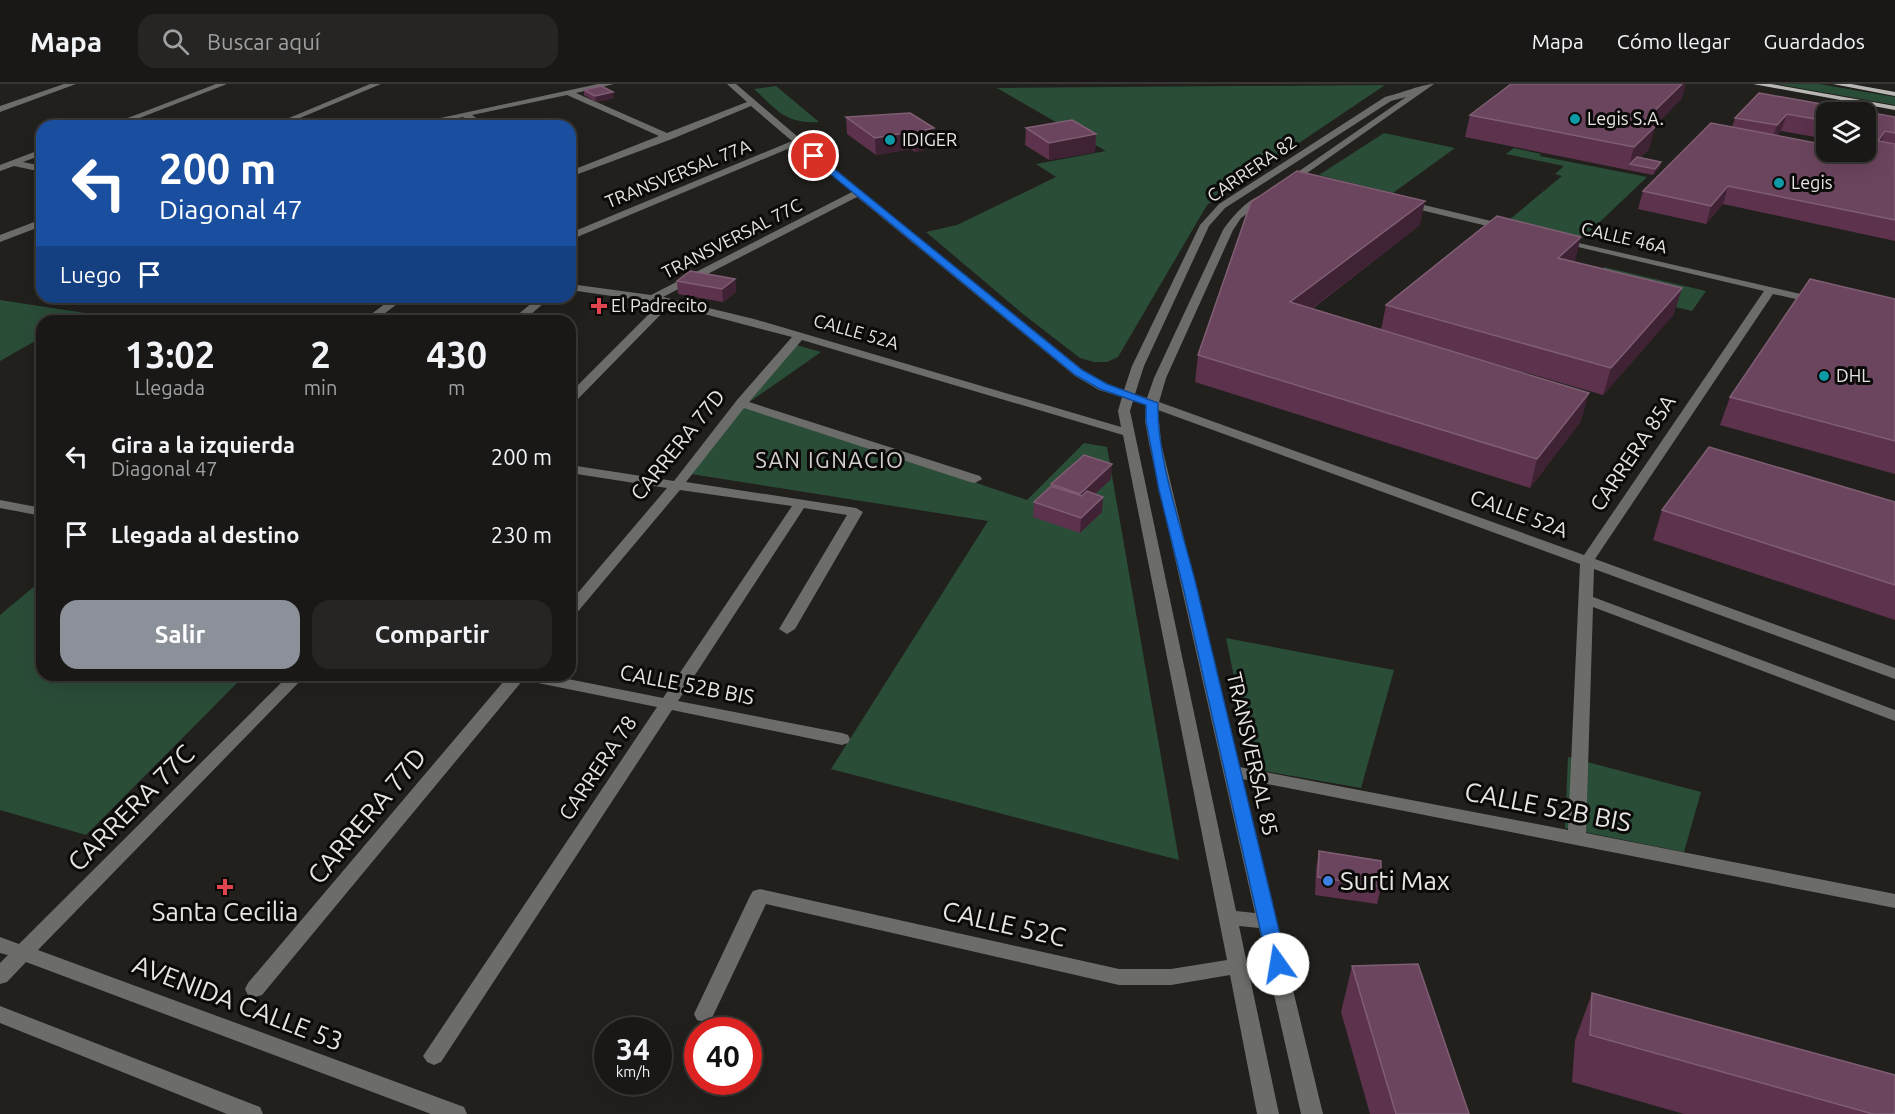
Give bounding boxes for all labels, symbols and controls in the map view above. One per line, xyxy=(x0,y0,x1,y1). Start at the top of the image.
search box xyxy=(138,14,558,68)
icon: search xyxy=(159,25,192,58)
text: Mapa xyxy=(30,26,102,57)
text: Buscar aquí xyxy=(207,29,320,54)
text: Mapa xyxy=(1532,29,1584,53)
text: Cómo llegar xyxy=(1617,29,1731,53)
text: Guardados xyxy=(1764,29,1865,53)
map controls xyxy=(1816,102,1876,162)
button: layers xyxy=(1816,102,1876,162)
place label: Legis S.A. xyxy=(1587,108,1664,128)
marker: Legis S.A. xyxy=(1568,112,1582,126)
place label: IDIGER xyxy=(902,129,957,149)
pin xyxy=(788,130,839,181)
street label: CARRERA 82 xyxy=(1203,131,1300,205)
marker: IDIGER xyxy=(883,133,897,147)
street label: TRANSVERSAL 77A xyxy=(602,135,753,211)
icon: arrive xyxy=(797,139,830,172)
icon: left xyxy=(60,144,138,222)
text: 200 m xyxy=(159,145,276,192)
place label: Legis xyxy=(1791,172,1833,192)
marker: Legis xyxy=(1772,176,1786,190)
text: Diagonal 47 xyxy=(159,194,303,224)
street label: TRANSVERSAL 77C xyxy=(658,194,805,282)
street label: CALLE 46A xyxy=(1579,217,1669,257)
icon: arrive xyxy=(133,258,166,291)
text: Luego xyxy=(60,262,121,287)
place label: El Padrecito xyxy=(611,295,707,315)
marker: El Padrecito xyxy=(592,299,606,313)
street label: CALLE 52A xyxy=(811,309,901,353)
text: 13:02 xyxy=(125,334,215,375)
text: 2 xyxy=(310,334,331,375)
text: 430 xyxy=(426,334,487,375)
place label: DHL xyxy=(1836,365,1870,385)
marker: DHL xyxy=(1817,369,1831,383)
text: Llegada xyxy=(135,376,205,399)
text: min xyxy=(304,376,337,399)
text: m xyxy=(448,376,465,399)
street label: CARRERA 77D xyxy=(625,384,729,505)
street label: CARRERA 85A xyxy=(1585,390,1680,515)
text: Gira a la izquierda xyxy=(111,432,295,457)
icon: left xyxy=(60,440,93,473)
text: 200 m xyxy=(491,444,552,469)
district label: SAN IGNACIO xyxy=(755,447,905,472)
text: Diagonal 47 xyxy=(111,457,218,480)
street label: CALLE 52A xyxy=(1467,484,1572,542)
icon: arrive xyxy=(60,518,93,551)
text: Llegada al destino xyxy=(111,522,299,547)
text: 230 m xyxy=(491,522,552,547)
button: Salir xyxy=(60,600,300,669)
button: Compartir xyxy=(312,600,552,669)
street label: CALLE 52B BIS xyxy=(618,659,756,709)
street label: TRANSVERSAL 85 xyxy=(1222,670,1283,838)
street label: CARRERA 78 xyxy=(553,711,641,824)
street label: CARRERA 77C xyxy=(62,739,199,876)
street label: CARRERA 77D xyxy=(302,742,432,889)
street label: CALLE 52B BIS xyxy=(1462,776,1634,837)
place label: Surti Max xyxy=(1340,866,1450,895)
marker: Surti Max xyxy=(1321,874,1335,888)
marker: Santa Cecilia xyxy=(218,880,232,894)
street label: CALLE 52C xyxy=(940,895,1069,952)
place label: Santa Cecilia xyxy=(152,897,298,926)
position arrow xyxy=(1246,932,1310,996)
street label: AVENIDA CALLE 53 xyxy=(129,949,347,1056)
speed limit sign: 40 xyxy=(684,1017,762,1095)
text: 34 xyxy=(616,1032,650,1066)
text: km/h xyxy=(616,1063,650,1080)

